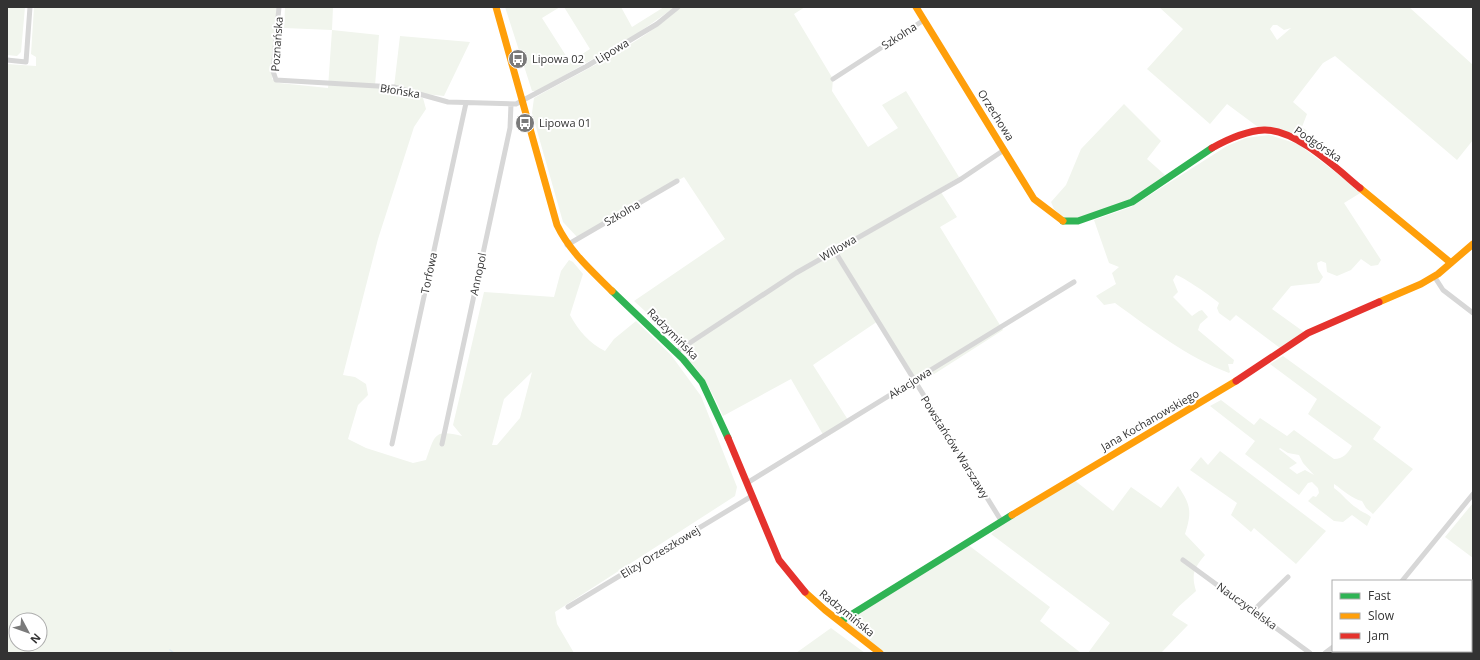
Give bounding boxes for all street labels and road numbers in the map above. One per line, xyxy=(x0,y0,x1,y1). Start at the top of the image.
street label: Poznańska xyxy=(267,16,286,72)
street label: Szkolna xyxy=(878,19,919,53)
street label: Lipowa xyxy=(592,35,631,66)
street label: Błońska xyxy=(379,80,421,101)
street label: Orzechowa xyxy=(975,86,1018,143)
street label: Podgórska xyxy=(1292,122,1345,165)
street label: Szkolna xyxy=(601,196,642,229)
street label: Willowa xyxy=(817,231,859,264)
street label: Torfowa xyxy=(417,251,440,295)
street label: Annopol xyxy=(466,251,489,297)
street label: Radzymińska xyxy=(644,305,702,363)
street label: Akacjowa xyxy=(885,363,934,402)
street label: Jana Kochanowskiego xyxy=(1097,385,1202,454)
street label: Powstańców Warszawy xyxy=(918,393,993,501)
street label: Elizy Orzeszkowej xyxy=(617,522,702,581)
street label: Nauczycielska xyxy=(1214,579,1281,633)
street label: Radzymińska xyxy=(817,586,878,640)

